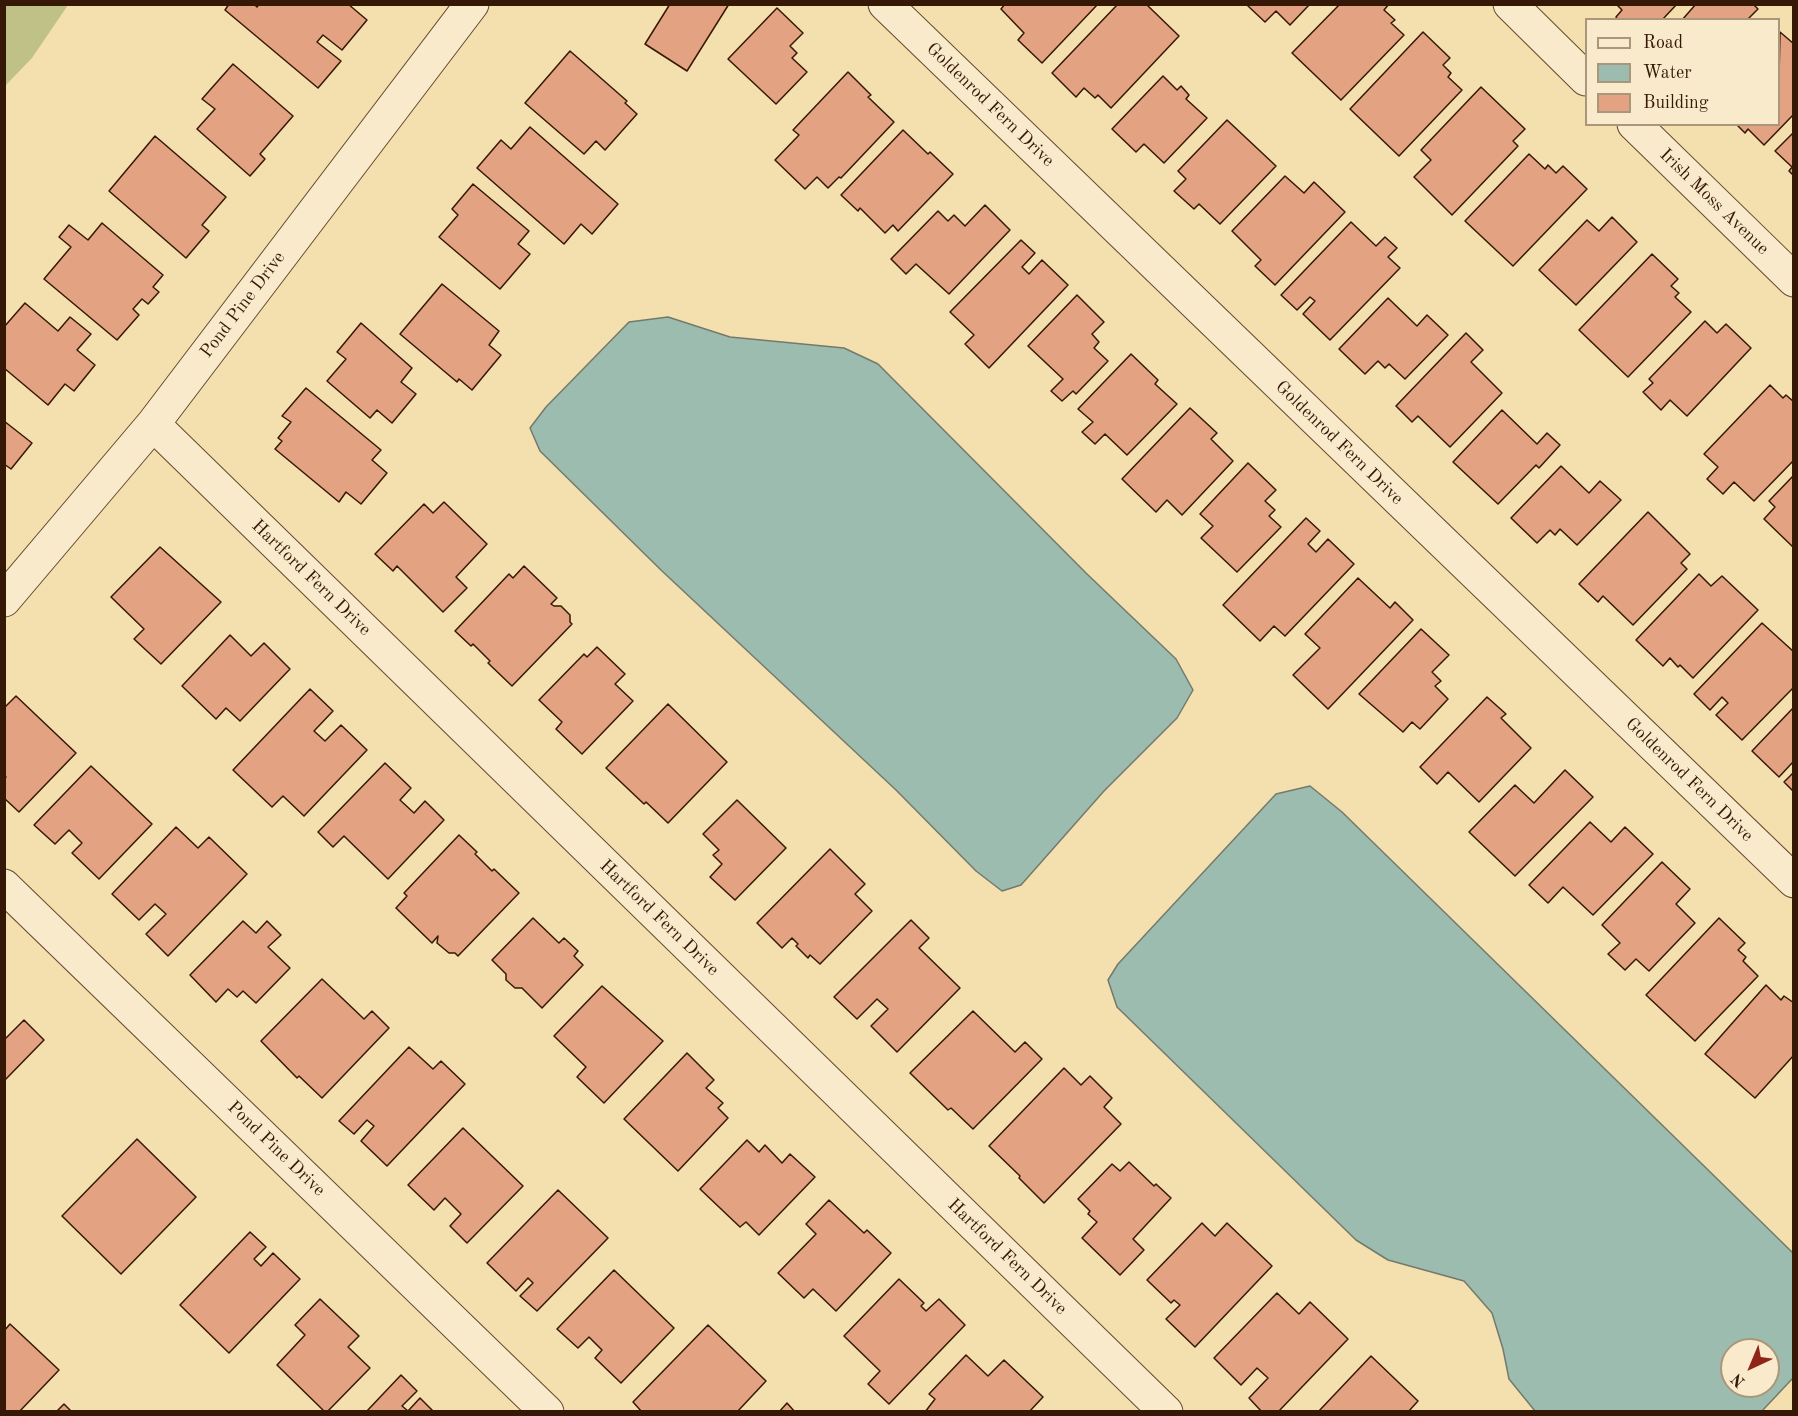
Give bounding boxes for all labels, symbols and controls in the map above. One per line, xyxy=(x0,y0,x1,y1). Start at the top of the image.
legend xyxy=(1585,18,1780,126)
text: Road xyxy=(1643,34,1683,52)
street label: Goldenrod Fern Drive xyxy=(922,38,1058,172)
text: Water xyxy=(1643,64,1692,82)
text: Building xyxy=(1643,94,1708,112)
street label: Irish Moss Avenue xyxy=(1655,144,1773,260)
street label: Pond Pine Drive xyxy=(196,247,290,363)
street label: Goldenrod Fern Drive xyxy=(1271,376,1407,510)
street label: Hartford Fern Drive xyxy=(247,515,375,641)
street label: Goldenrod Fern Drive xyxy=(1621,713,1757,847)
street label: Hartford Fern Drive xyxy=(595,855,723,981)
street label: Pond Pine Drive xyxy=(223,1097,329,1201)
street label: Hartford Fern Drive xyxy=(943,1194,1071,1320)
north arrow xyxy=(1720,1338,1780,1398)
text: N xyxy=(1729,1370,1749,1390)

